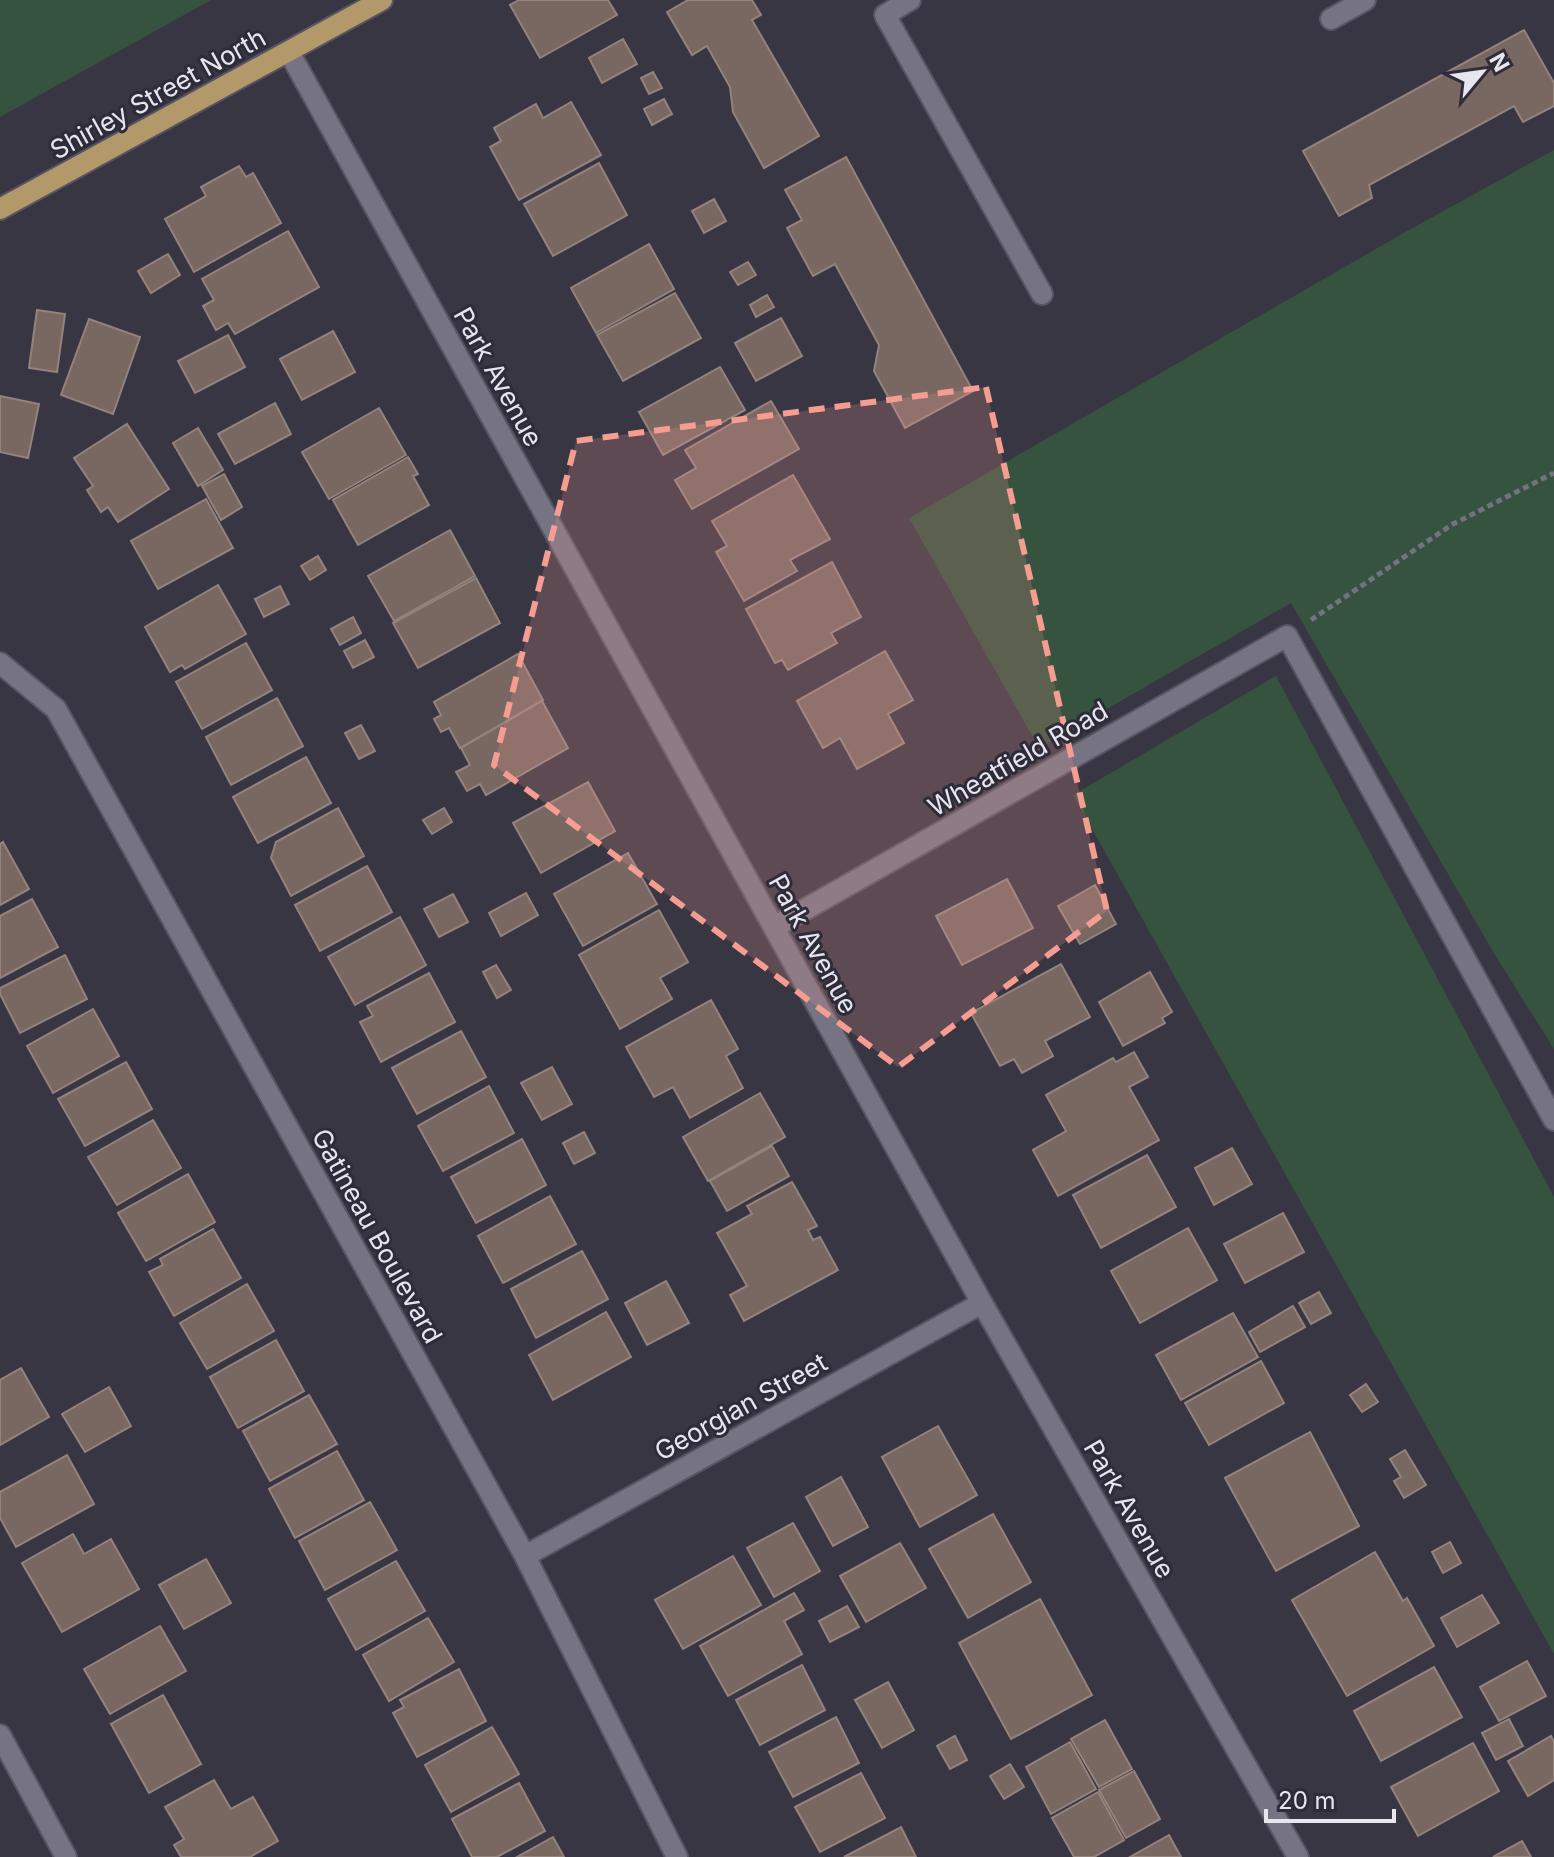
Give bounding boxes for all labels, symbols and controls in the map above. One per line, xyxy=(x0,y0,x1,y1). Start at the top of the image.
street label: Shirley Street North xyxy=(45,21,271,166)
north arrow xyxy=(1442,32,1522,112)
text: N xyxy=(1484,49,1515,76)
street label: Park Avenue xyxy=(447,302,549,452)
street label: Wheatfield Road xyxy=(922,695,1113,823)
street label: Park Avenue xyxy=(762,869,864,1019)
street label: Gatineau Boulevard xyxy=(306,1123,449,1348)
street label: Georgian Street xyxy=(649,1346,832,1467)
street label: Park Avenue xyxy=(1077,1434,1181,1583)
scale bar xyxy=(1266,1773,1394,1823)
text: 20 m xyxy=(1278,1786,1336,1815)

